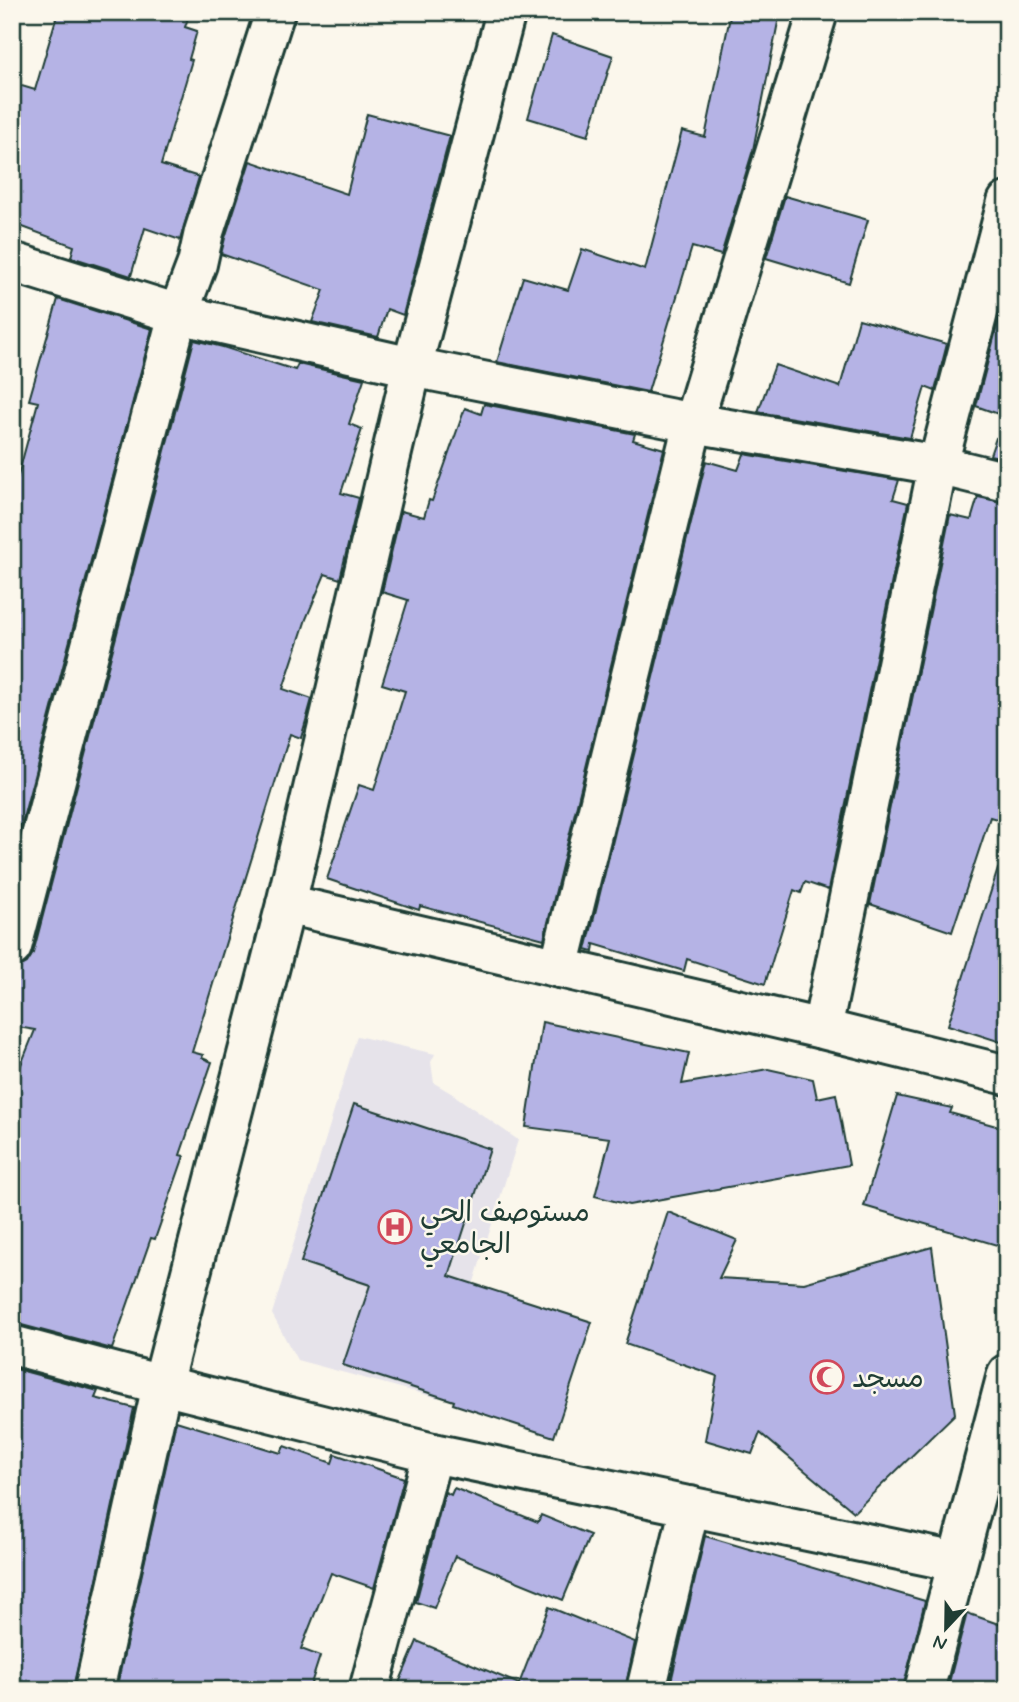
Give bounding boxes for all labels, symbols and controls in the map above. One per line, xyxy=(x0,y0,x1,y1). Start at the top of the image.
place label: مستوصف الحي الجامعي xyxy=(420,1195,590,1268)
hospital icon: مستوصف الحي الجامعي xyxy=(376,1208,414,1246)
mosque icon: مسجد xyxy=(808,1358,846,1396)
place label: مسجد xyxy=(852,1361,924,1398)
north arrow xyxy=(911,1594,981,1664)
text: N xyxy=(930,1628,951,1656)

